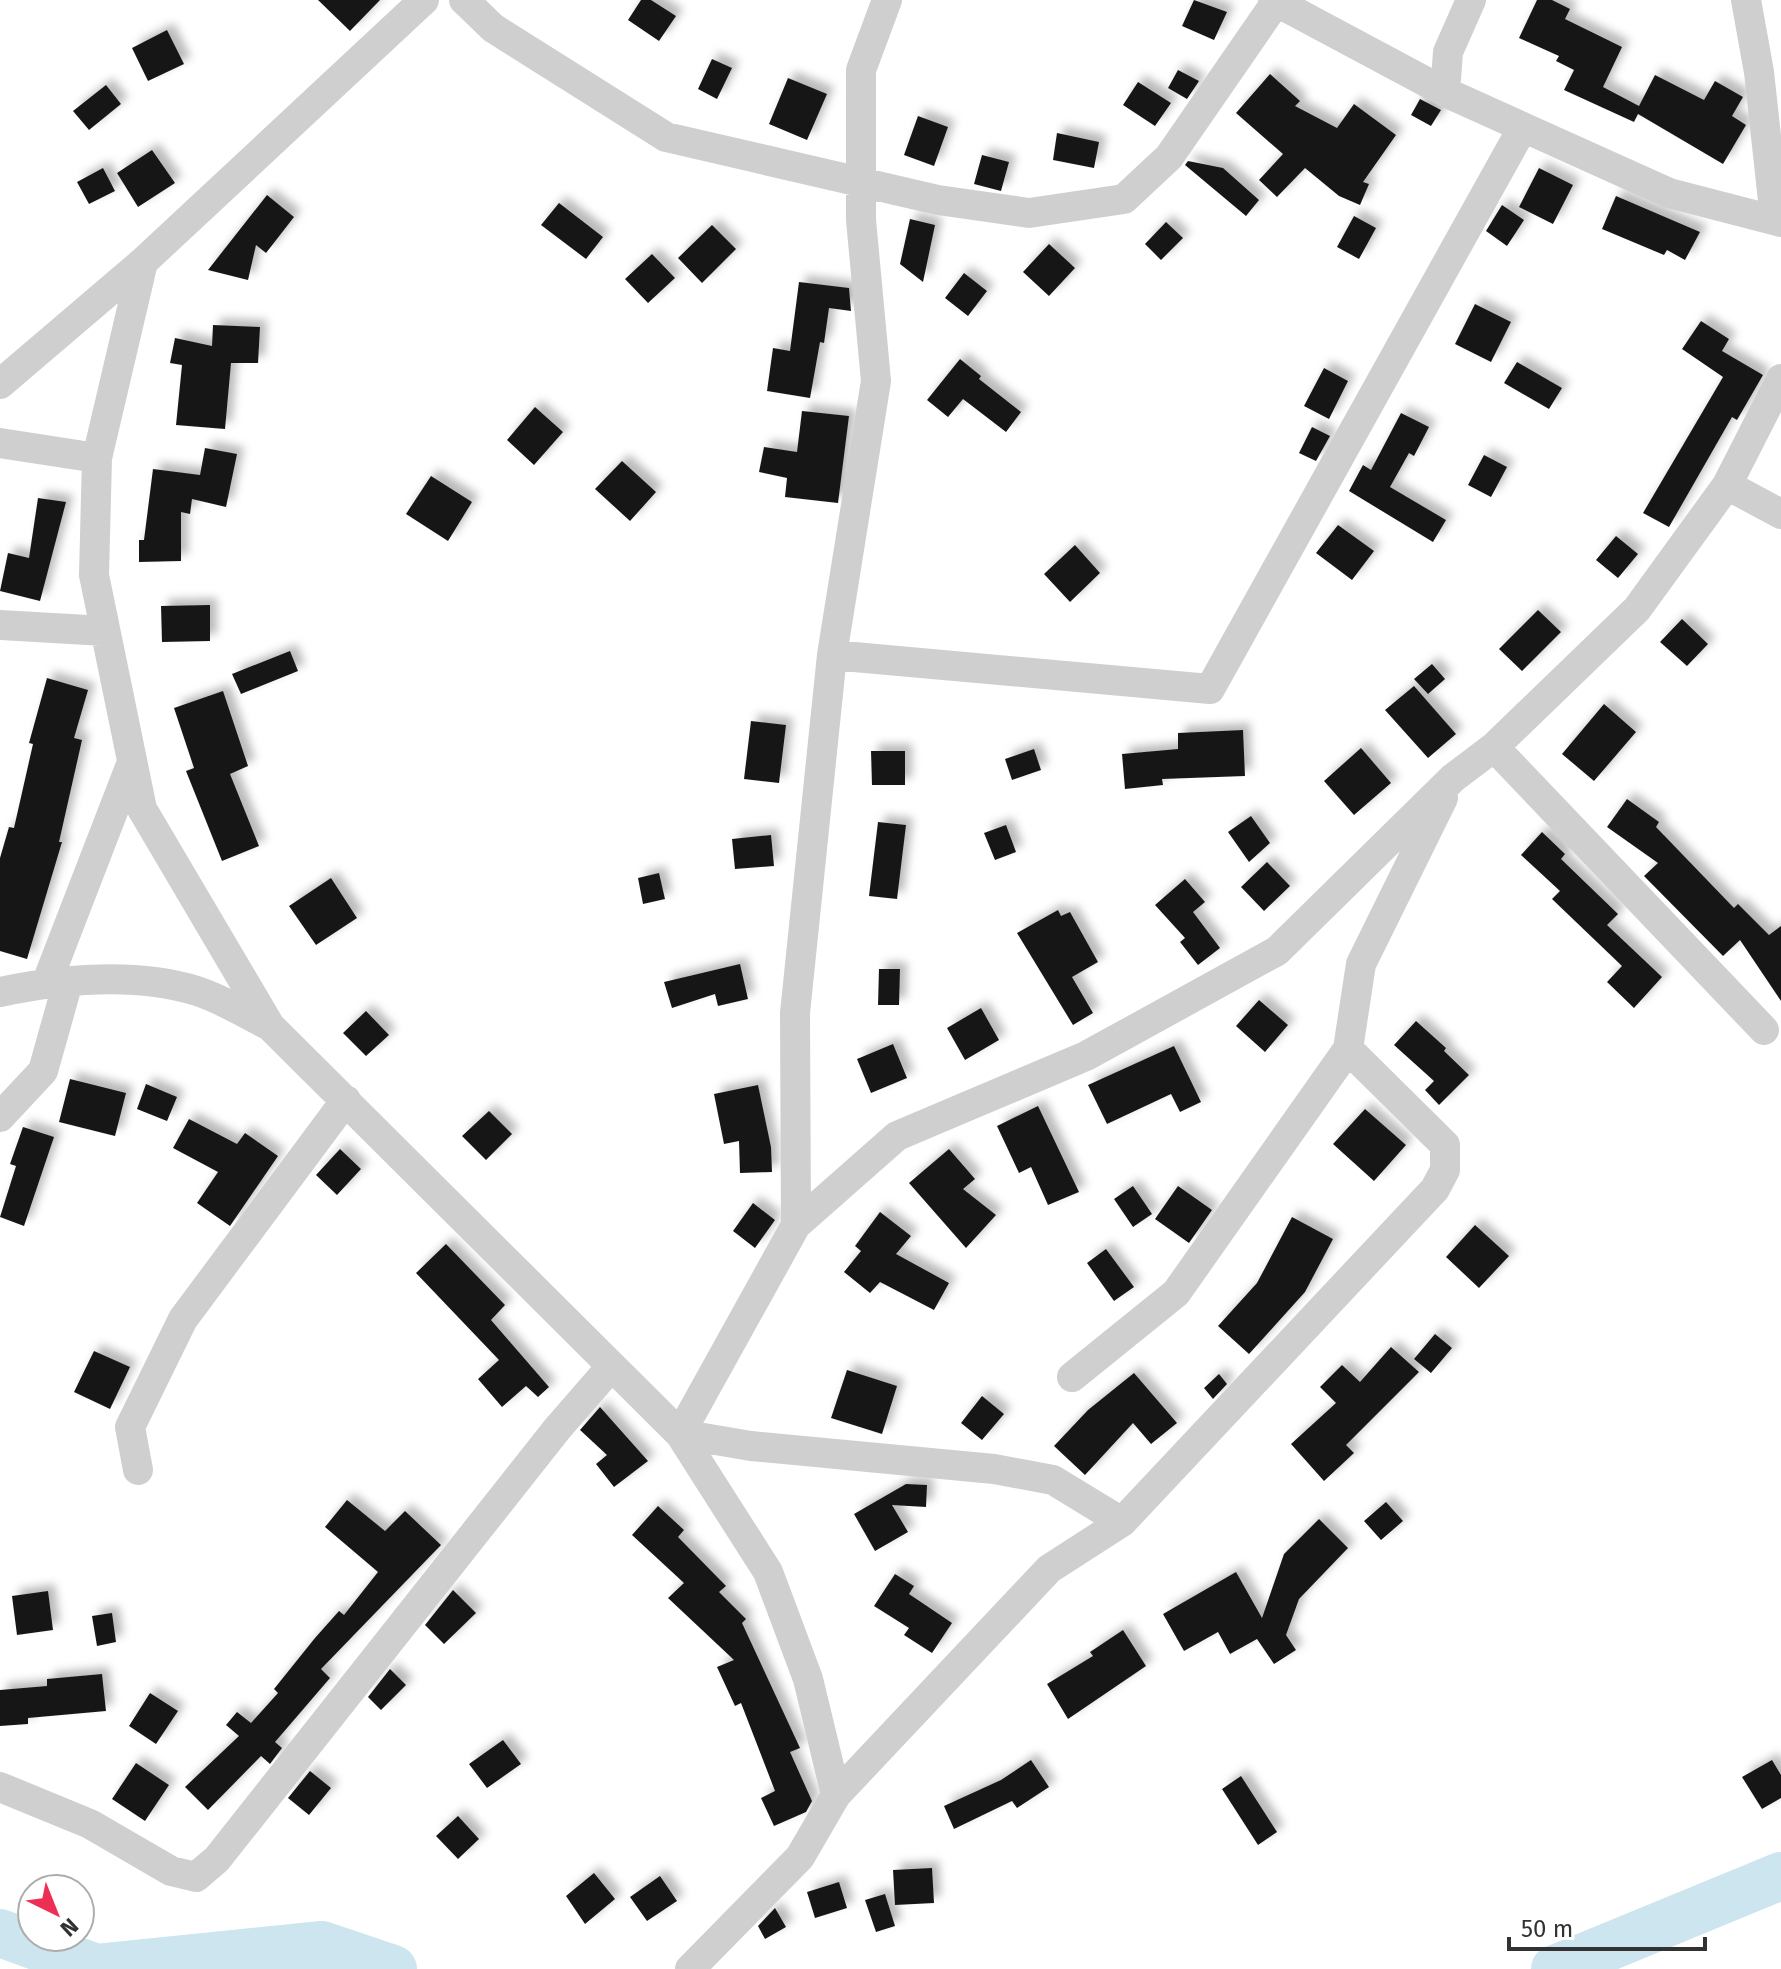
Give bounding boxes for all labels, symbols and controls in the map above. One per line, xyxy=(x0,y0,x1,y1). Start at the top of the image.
north arrow xyxy=(16,1873,96,1953)
scale bar xyxy=(1509,1901,1705,1951)
text: N xyxy=(55,1912,84,1942)
text: 50 m xyxy=(1521,1915,1573,1943)

